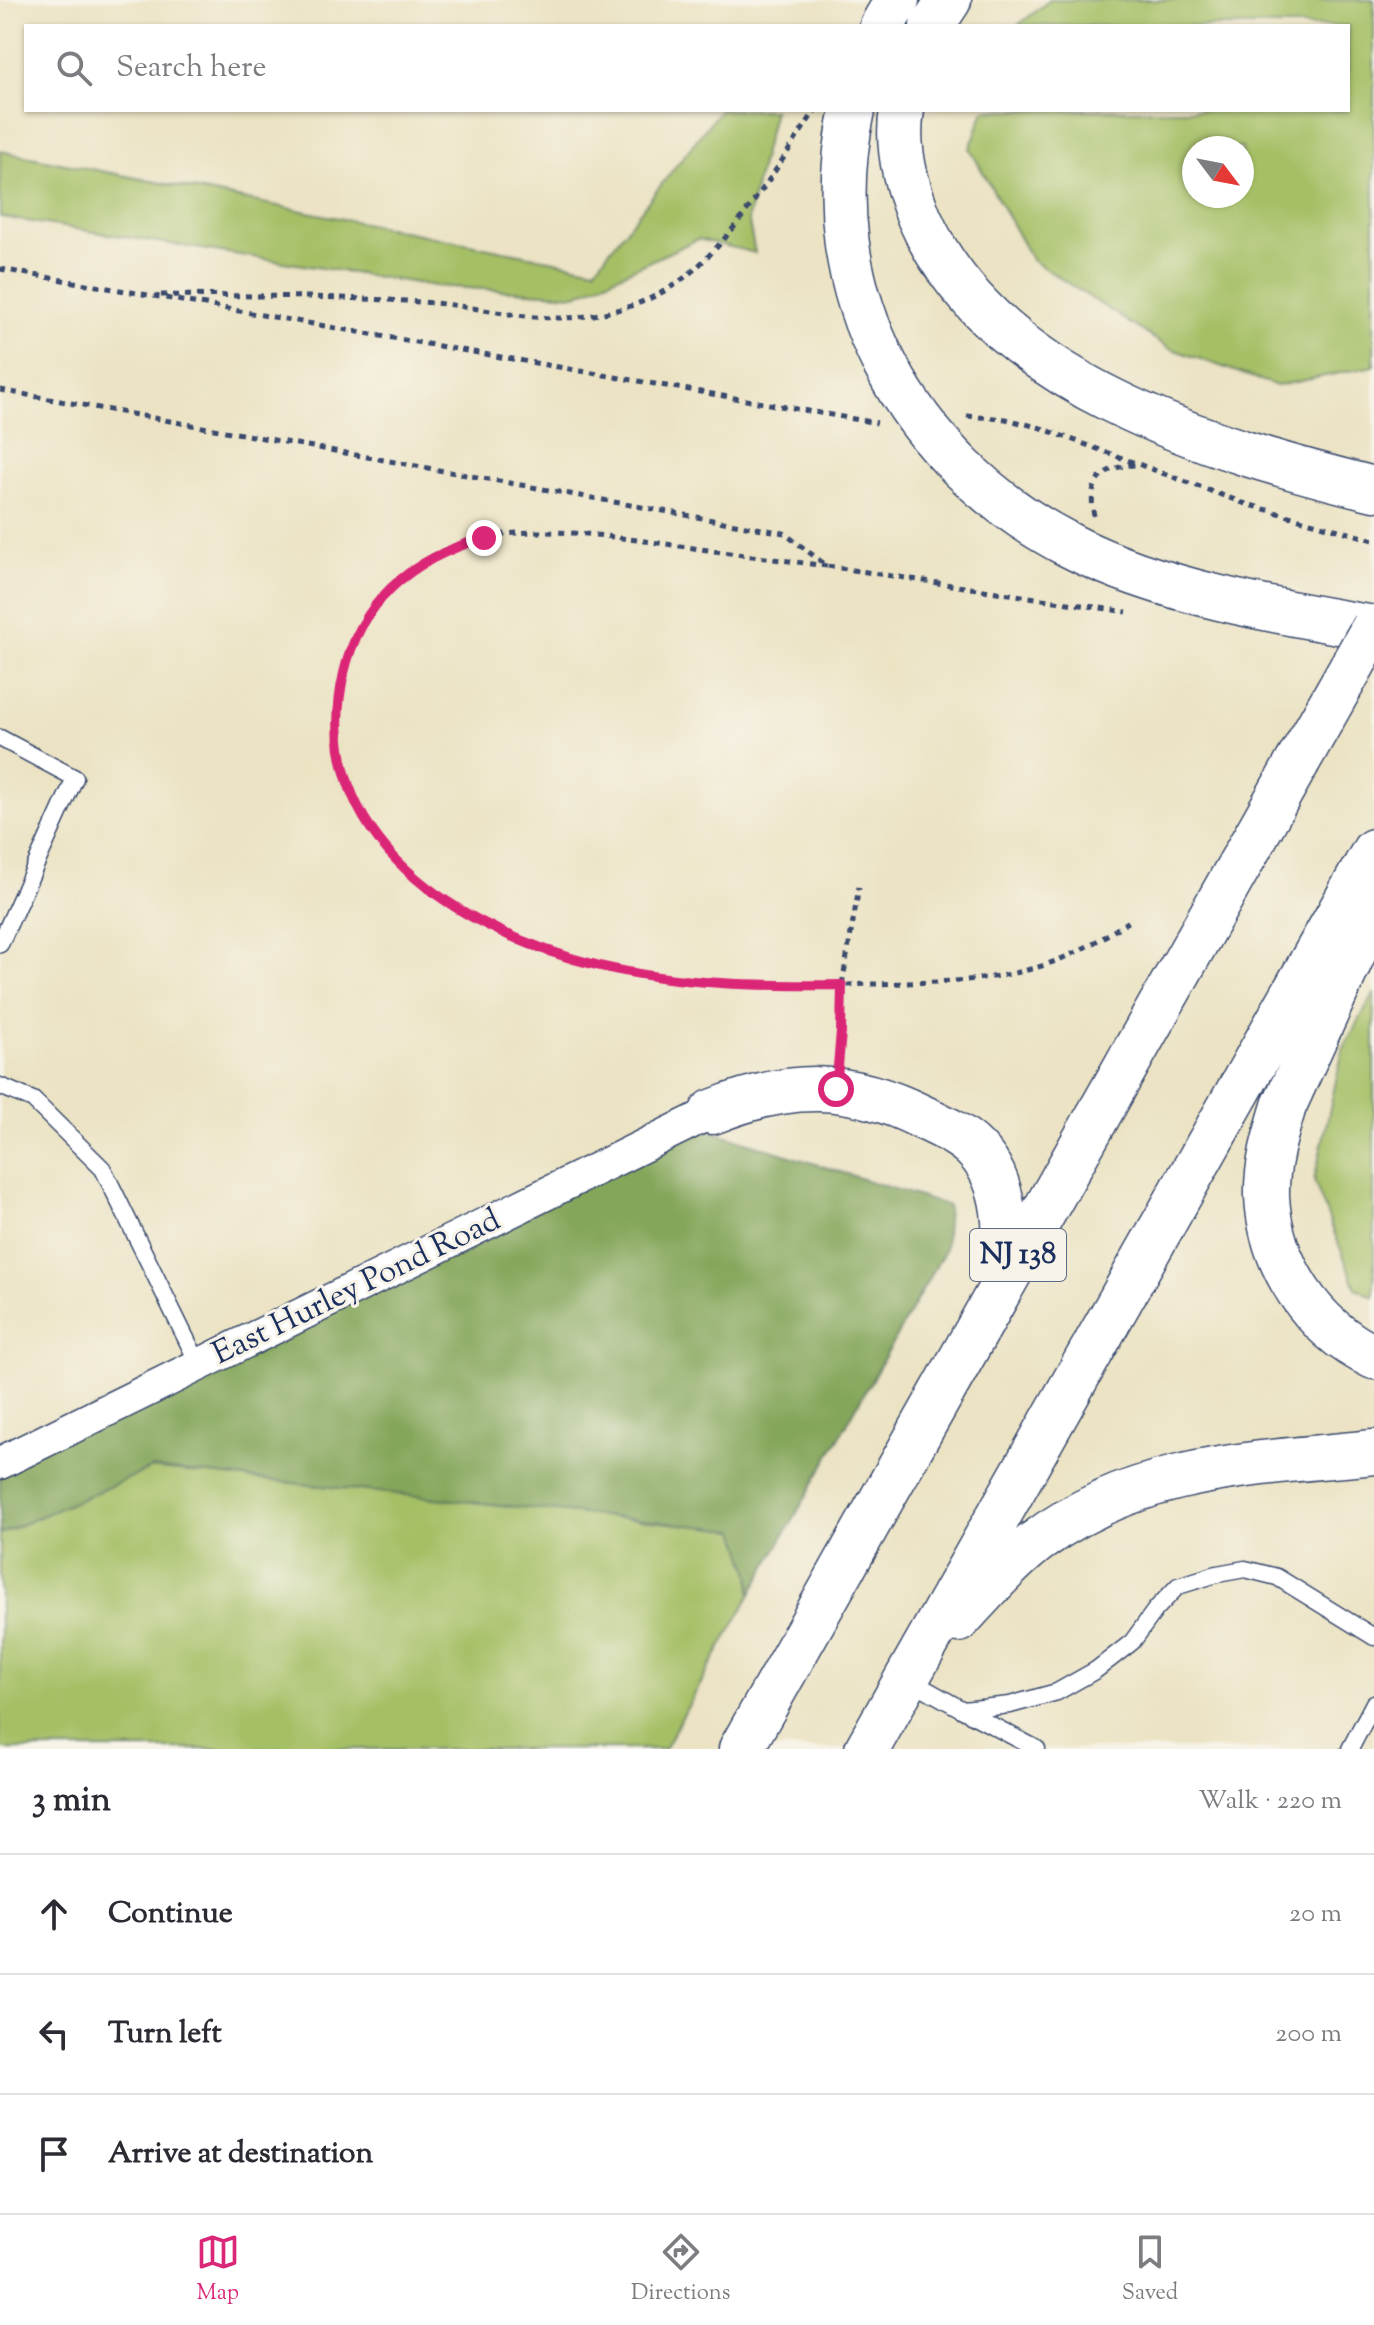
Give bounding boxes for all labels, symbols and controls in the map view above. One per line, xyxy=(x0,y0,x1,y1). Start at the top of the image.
search box xyxy=(24,24,1350,112)
icon: search xyxy=(52,46,96,90)
text: Search here xyxy=(116,47,266,90)
north arrow xyxy=(1182,136,1254,208)
route end xyxy=(466,520,502,556)
route start xyxy=(818,1071,854,1107)
street label: East Hurley Pond Road xyxy=(205,1198,509,1378)
road number: NJ 138 xyxy=(970,1229,1066,1281)
text: 3 min xyxy=(32,1777,111,1826)
text: Walk · 220 m xyxy=(1198,1783,1342,1820)
icon: ahead xyxy=(32,1892,76,1936)
text: Continue xyxy=(108,1893,233,1936)
text: 20 m xyxy=(1289,1896,1342,1933)
icon: left xyxy=(32,2012,76,2056)
text: Turn left xyxy=(108,2013,222,2056)
text: 200 m xyxy=(1275,2016,1342,2053)
icon: arrive xyxy=(32,2132,76,2176)
text: Arrive at destination xyxy=(108,2133,373,2176)
tab: Map xyxy=(196,2230,240,2310)
tab: Directions xyxy=(631,2230,730,2310)
tab: Saved xyxy=(1122,2230,1178,2310)

